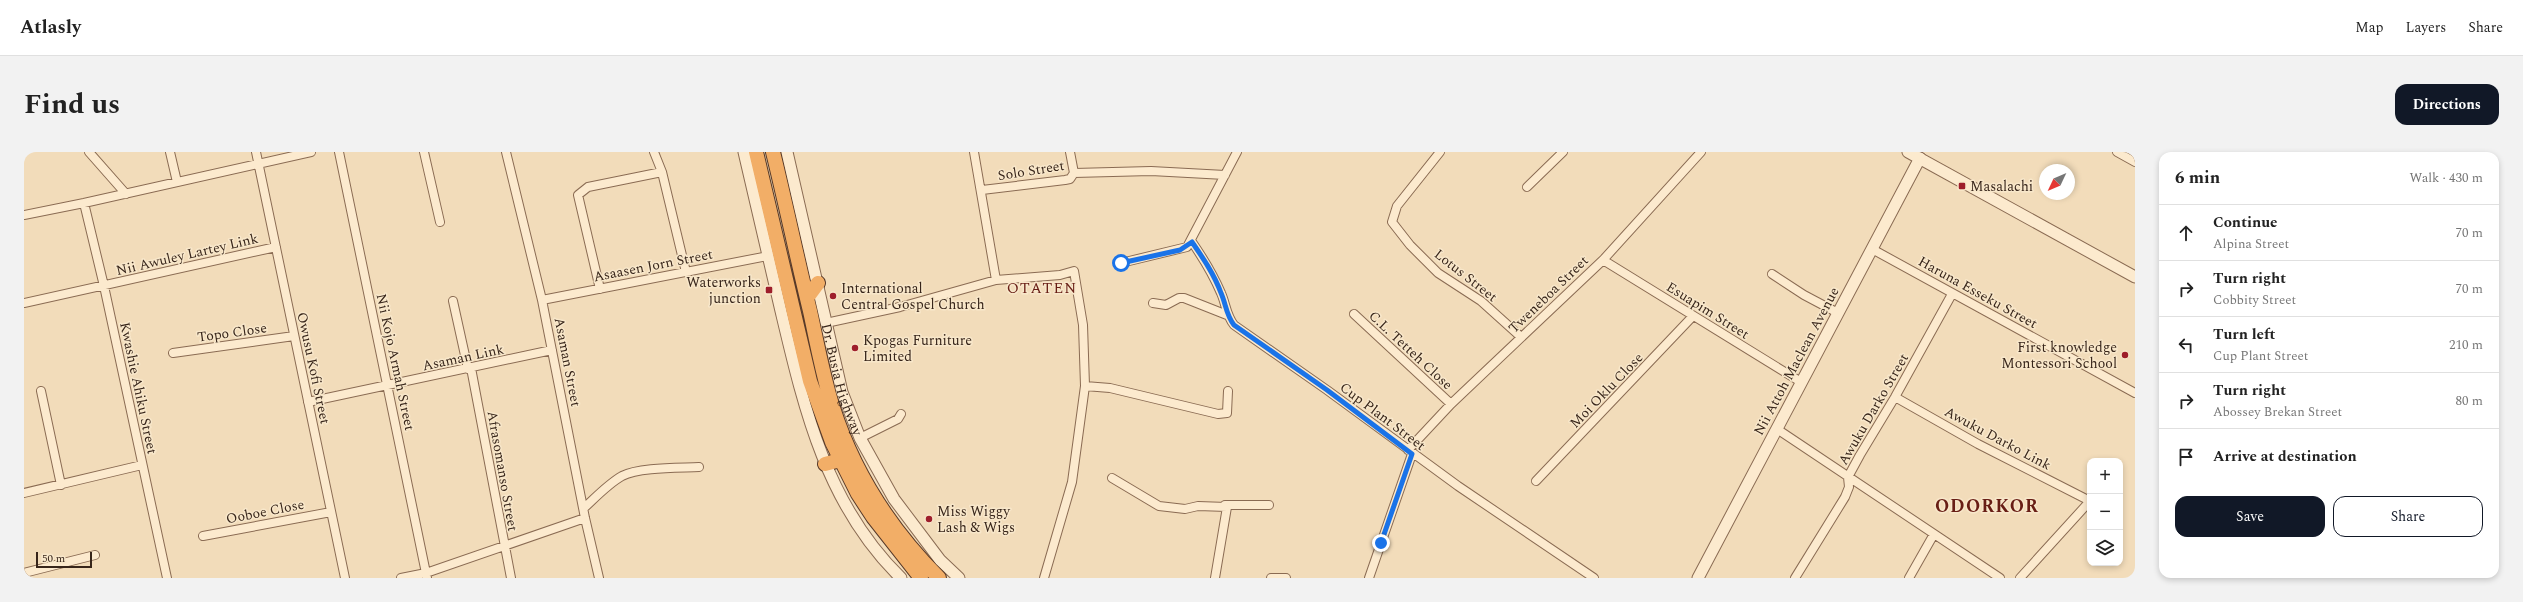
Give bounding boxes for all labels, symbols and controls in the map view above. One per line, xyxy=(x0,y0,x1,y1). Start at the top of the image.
text: Atlasly xyxy=(20,13,81,42)
text: Map xyxy=(2355,17,2384,38)
text: Layers xyxy=(2406,17,2446,38)
text: Share xyxy=(2468,17,2503,38)
text: Find us xyxy=(24,83,120,126)
button: Directions xyxy=(2395,84,2499,125)
street label: Solo Street xyxy=(996,155,1066,186)
north arrow xyxy=(2039,164,2075,200)
text: 6 min xyxy=(2175,165,2220,191)
text: Walk · 430 m xyxy=(2409,168,2483,188)
place label: Masalachi xyxy=(1970,176,2033,197)
marker: Masalachi xyxy=(1957,181,1967,191)
text: Continue xyxy=(2213,211,2278,234)
icon: ahead xyxy=(2175,222,2197,244)
text: 70 m xyxy=(2456,223,2483,243)
street label: Nii Awuley Lartey Link xyxy=(114,228,260,281)
text: Alpina Street xyxy=(2213,234,2289,254)
street label: Asaasen Jorn Street xyxy=(592,244,715,287)
street label: Lotus Street xyxy=(1429,244,1502,307)
street label: Tweneboa Street xyxy=(1504,251,1593,338)
street label: Haruna Esseku Street xyxy=(1914,251,2041,334)
route start xyxy=(1112,254,1130,272)
text: Turn right xyxy=(2213,267,2286,290)
place label: Waterworks junction xyxy=(686,272,761,309)
street label: Esuapim Street xyxy=(1662,276,1753,344)
district label: OTATEN xyxy=(1007,277,1077,300)
place label: International Central Gospel Church xyxy=(841,278,985,315)
icon: right xyxy=(2175,278,2197,300)
text: 70 m xyxy=(2456,279,2483,299)
street label: Nii Attoh Maclean Avenue xyxy=(1748,283,1845,439)
marker: Waterworks junction xyxy=(764,285,774,295)
text: Cobbity Street xyxy=(2213,290,2296,310)
marker: International Central Gospel Church xyxy=(828,291,838,301)
street label: Nii Kojo Armah Street xyxy=(371,292,420,433)
street label: C.L. Tetteh Close xyxy=(1364,306,1457,395)
street label: Owusu Kofi Street xyxy=(291,310,336,426)
street label: Asaman Street xyxy=(549,316,586,409)
street label: Topo Close xyxy=(196,317,268,348)
street label: Kwashie Ahiku Street xyxy=(114,320,163,456)
street label: Dr. Busia Highway xyxy=(816,321,868,440)
text: Turn left xyxy=(2213,323,2275,346)
place label: Kpogas Furniture Limited xyxy=(863,330,972,367)
icon: left xyxy=(2175,334,2197,356)
text: 210 m xyxy=(2449,335,2483,355)
place label: First knowledge Montessori School xyxy=(2001,337,2117,374)
street label: Asaman Link xyxy=(420,339,506,376)
marker: Kpogas Furniture Limited xyxy=(850,343,860,353)
text: Cup Plant Street xyxy=(2213,346,2308,366)
street label: Moi Oklu Close xyxy=(1565,348,1648,433)
street label: Awuku Darko Street xyxy=(1833,349,1914,469)
marker: First knowledge Montessori School xyxy=(2120,350,2130,360)
street label: Cup Plant Street xyxy=(1335,377,1430,456)
text: Turn right xyxy=(2213,379,2286,402)
icon: right xyxy=(2175,390,2197,412)
text: 80 m xyxy=(2456,391,2483,411)
street label: Awuku Darko Link xyxy=(1941,401,2055,476)
text: Abossey Brekan Street xyxy=(2213,402,2342,422)
street label: Afrasomanso Street xyxy=(482,409,523,533)
text: Arrive at destination xyxy=(2213,445,2357,468)
icon: arrive xyxy=(2175,446,2197,468)
map controls xyxy=(2087,458,2123,566)
button: + xyxy=(2087,458,2123,494)
district label: ODORKOR xyxy=(1935,493,2039,520)
street label: Ooboe Close xyxy=(224,494,306,529)
button: − xyxy=(2087,494,2123,530)
button: Save xyxy=(2175,496,2325,537)
button: Share xyxy=(2333,496,2483,537)
place label: Miss Wiggy Lash & Wigs xyxy=(937,501,1015,538)
marker: Miss Wiggy Lash & Wigs xyxy=(924,514,934,524)
button: layers xyxy=(2087,530,2123,566)
route end xyxy=(1372,534,1390,552)
scale bar xyxy=(36,550,92,569)
text: 50 m xyxy=(42,550,65,567)

